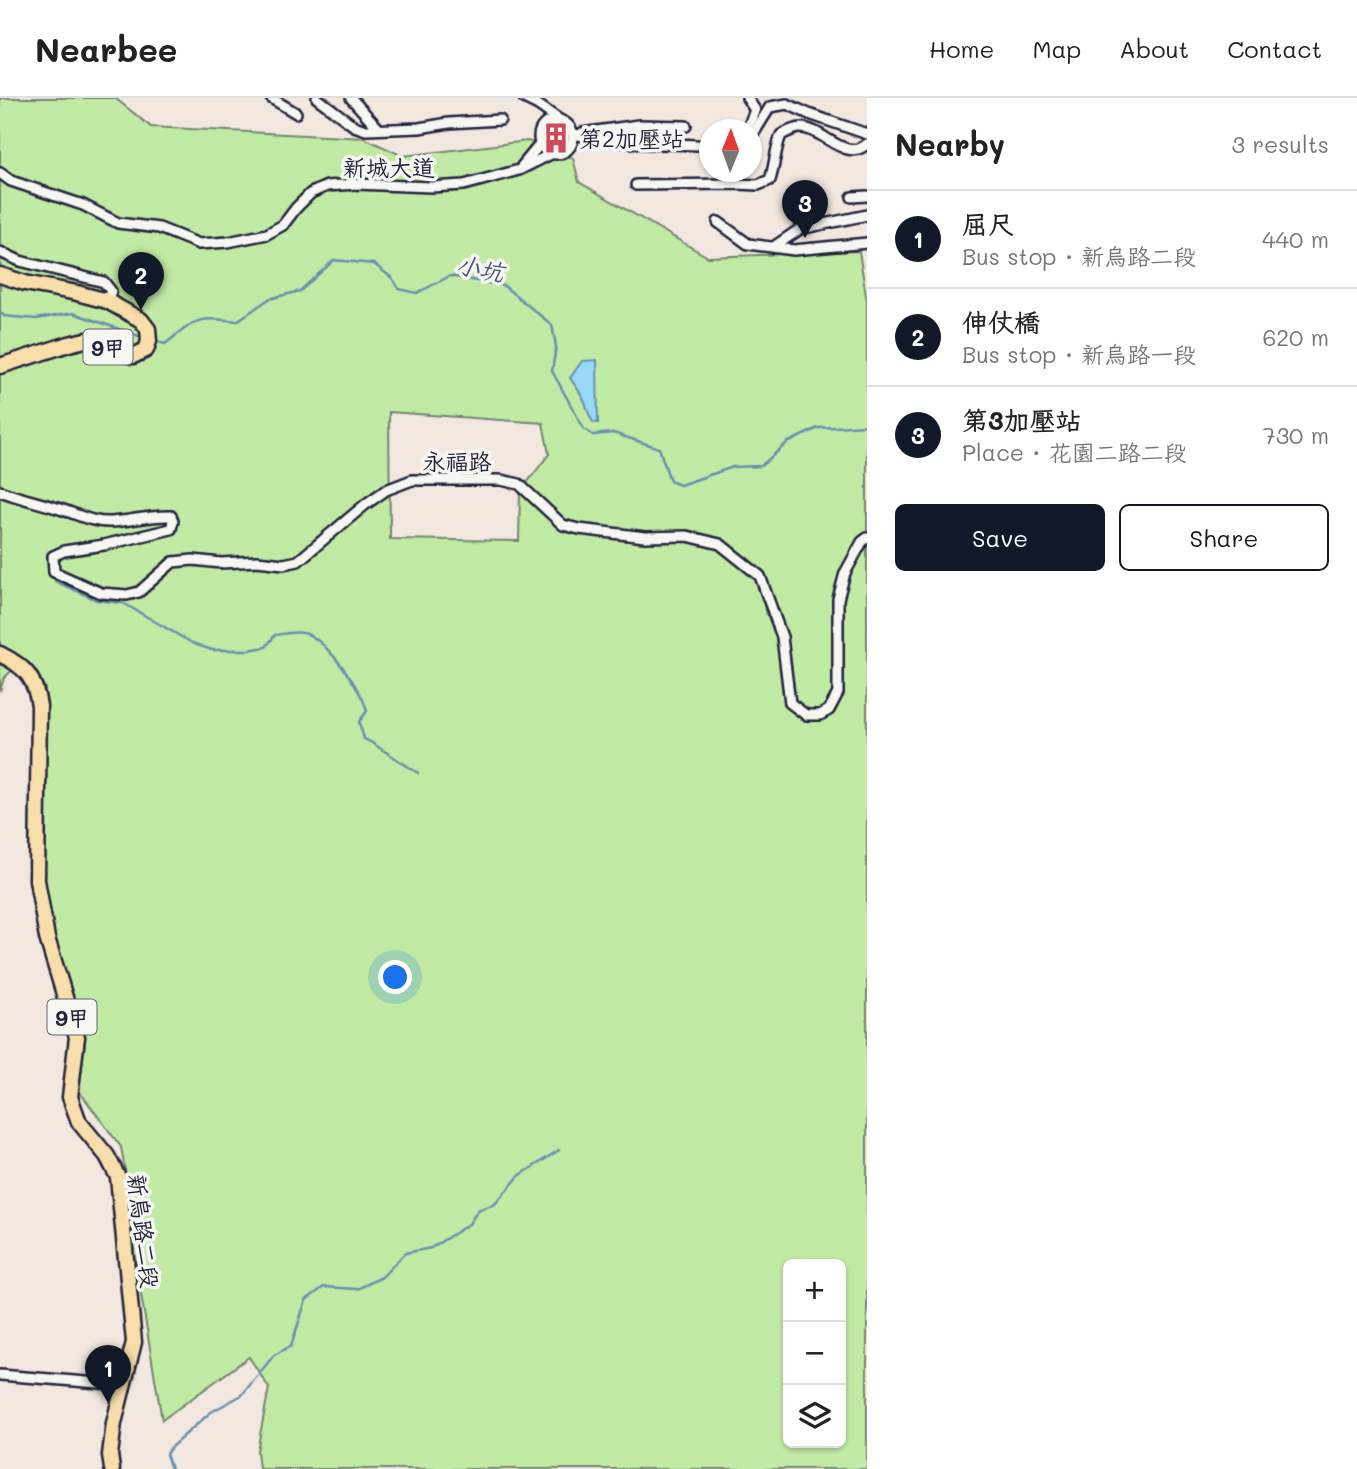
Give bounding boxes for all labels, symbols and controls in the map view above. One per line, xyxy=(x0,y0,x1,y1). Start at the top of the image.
text: Nearbee xyxy=(35,27,178,70)
text: Home xyxy=(929,33,994,64)
text: Map xyxy=(1032,33,1081,64)
text: About xyxy=(1119,33,1189,64)
text: Contact xyxy=(1227,33,1322,64)
north arrow xyxy=(699,119,762,182)
building icon: 第2加壓站 xyxy=(539,121,573,155)
place label: 第2加壓站 xyxy=(579,123,684,153)
text: Nearby xyxy=(895,124,1005,164)
text: 3 results xyxy=(1232,129,1329,159)
street label: 新城大道 xyxy=(343,152,435,182)
pin: 3 xyxy=(782,180,828,238)
text: 屈尺 xyxy=(962,207,1014,241)
text: 1 xyxy=(913,224,923,254)
text: 440 m xyxy=(1262,224,1329,254)
text: Bus stop · 新烏路二段 xyxy=(962,241,1196,271)
water label: 小坑 xyxy=(453,248,509,288)
pin: 2 xyxy=(118,252,164,310)
text: 伸仗橋 xyxy=(962,305,1040,339)
text: 2 xyxy=(912,322,924,352)
text: 620 m xyxy=(1262,322,1329,352)
road number: 9甲 xyxy=(84,330,132,364)
text: Bus stop · 新烏路一段 xyxy=(962,339,1196,369)
text: 第3加壓站 xyxy=(962,403,1082,437)
text: 3 xyxy=(911,420,925,450)
text: 730 m xyxy=(1263,420,1329,450)
text: Place · 花園二路二段 xyxy=(962,437,1187,467)
street label: 永福路 xyxy=(423,446,492,476)
button: Save xyxy=(895,504,1105,571)
button: Share xyxy=(1119,504,1329,571)
your location xyxy=(378,960,412,994)
road number: 9甲 xyxy=(48,1000,96,1034)
street label: 新烏路二段 xyxy=(122,1172,166,1290)
map controls xyxy=(783,1259,846,1448)
button: + xyxy=(783,1259,846,1322)
button: − xyxy=(783,1322,846,1385)
pin: 1 xyxy=(85,1345,131,1403)
button: layers xyxy=(783,1385,846,1448)

